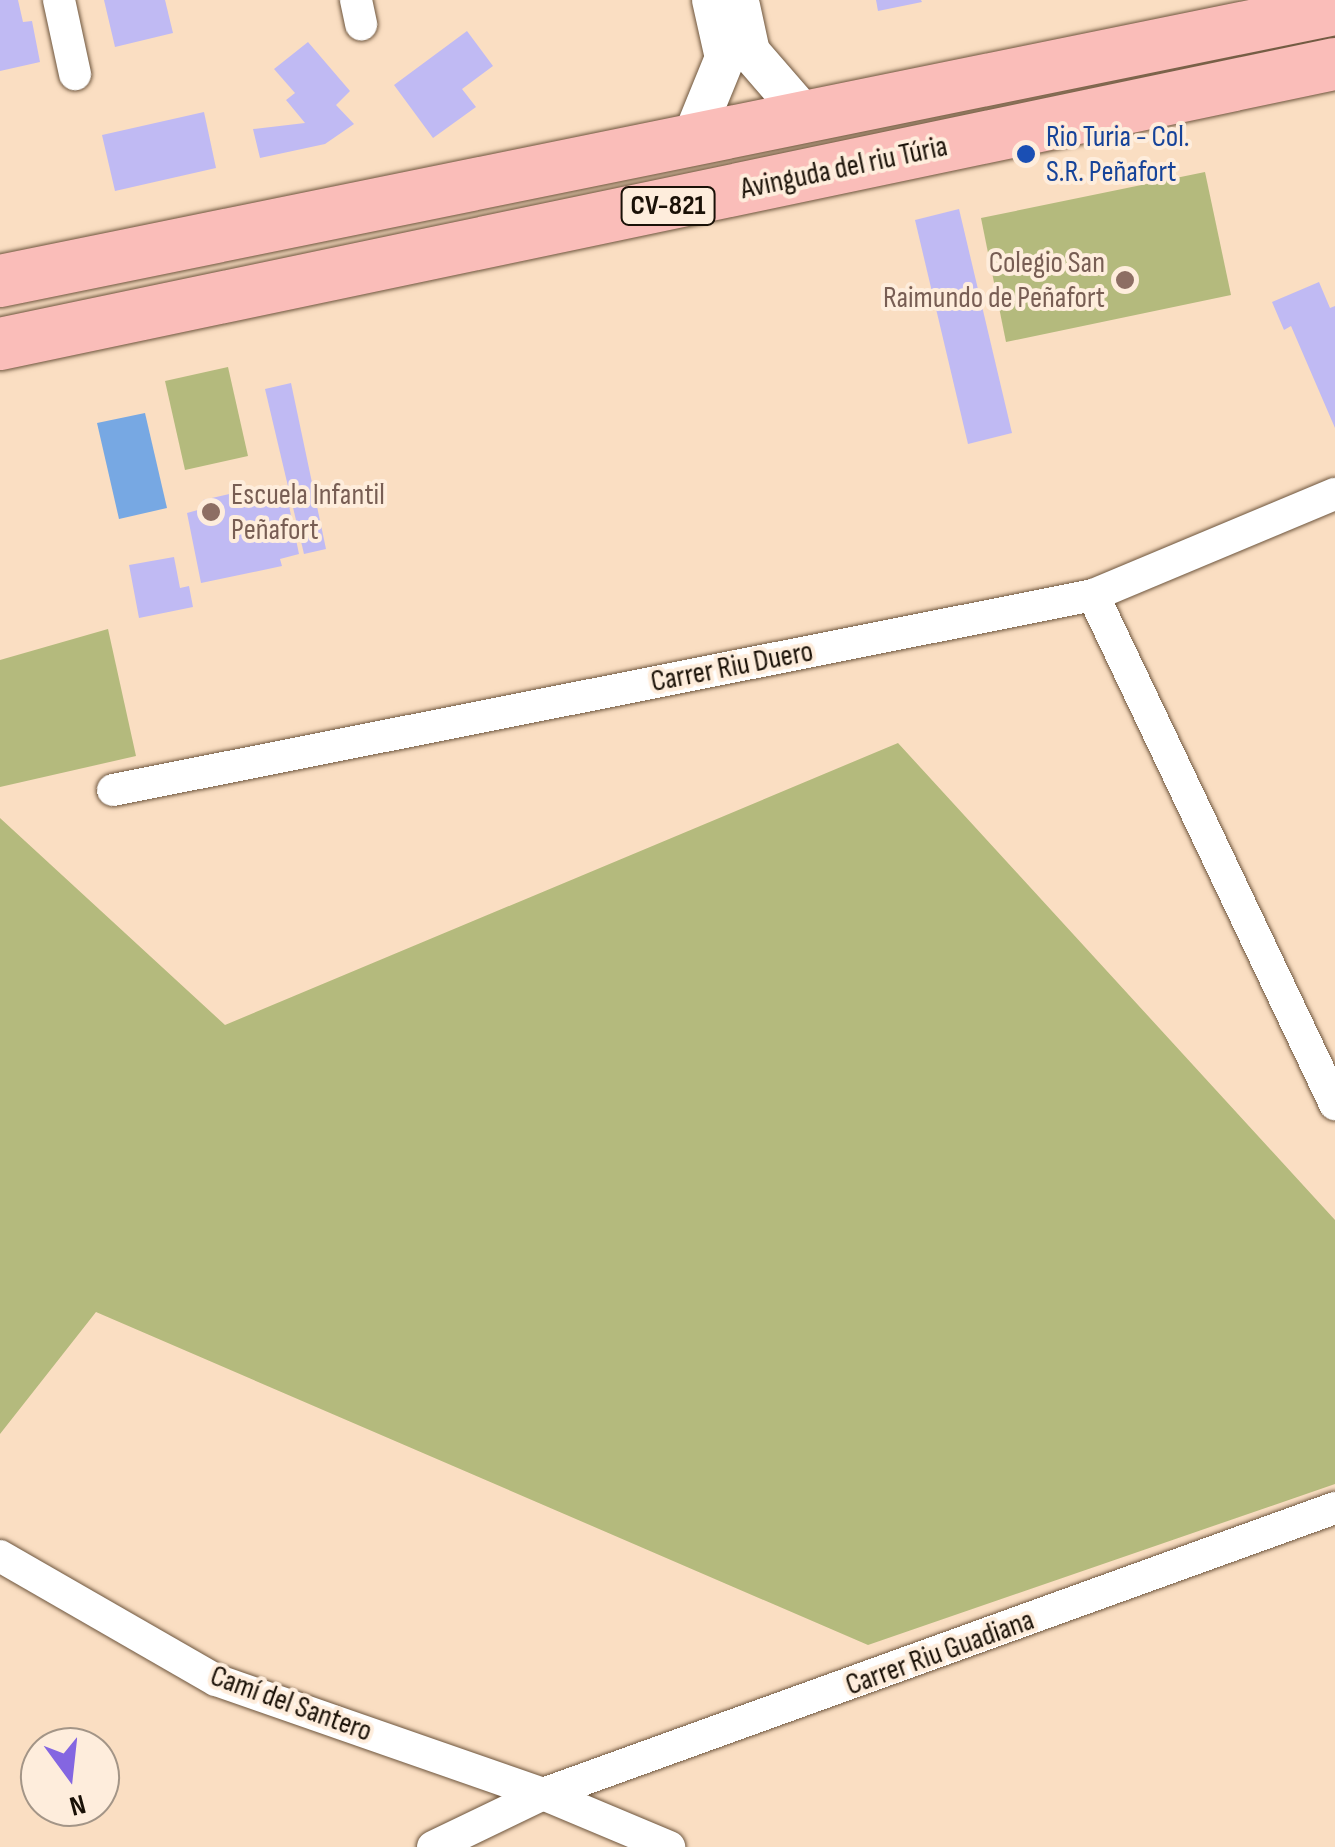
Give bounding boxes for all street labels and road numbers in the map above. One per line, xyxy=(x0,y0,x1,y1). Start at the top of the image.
street label: Avinguda del riu Túria xyxy=(737,129,951,207)
road number: CV-821 xyxy=(620,183,716,229)
street label: Carrer Riu Duero xyxy=(648,634,816,700)
street label: Carrer Riu Guadiana xyxy=(841,1602,1039,1704)
street label: Camí del Santero xyxy=(205,1658,377,1750)

